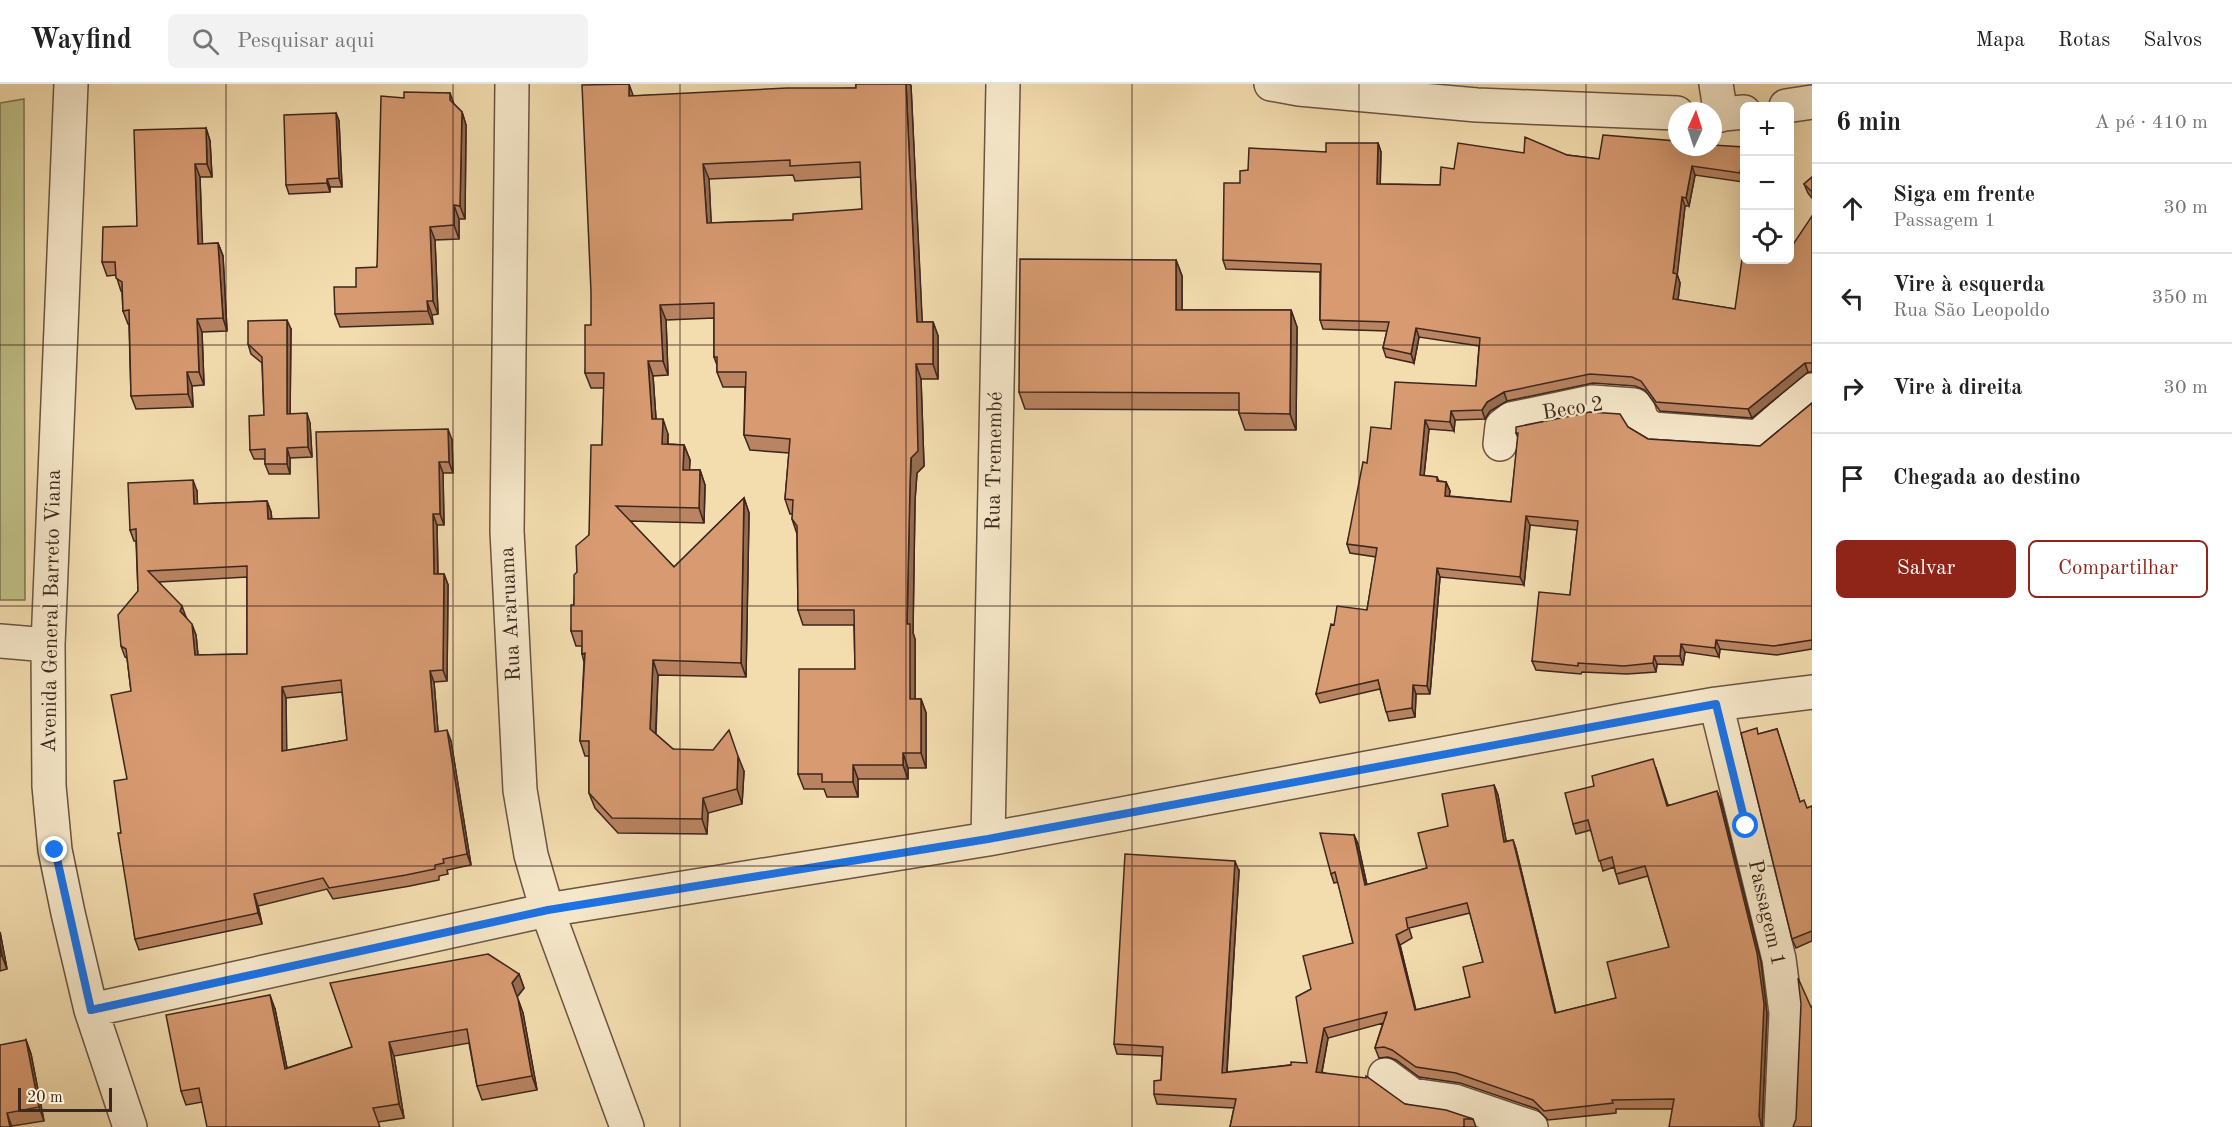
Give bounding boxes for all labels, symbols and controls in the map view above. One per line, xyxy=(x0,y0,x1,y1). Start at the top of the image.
search box xyxy=(168,14,588,68)
icon: search xyxy=(189,25,222,58)
text: Wayfind xyxy=(30,27,132,55)
text: Pesquisar aqui xyxy=(237,30,374,52)
text: Mapa xyxy=(1976,30,2025,51)
text: Rotas xyxy=(2058,30,2110,51)
text: Salvos xyxy=(2143,30,2202,51)
north arrow xyxy=(1668,102,1722,156)
map controls xyxy=(1740,102,1794,264)
button: + xyxy=(1740,102,1794,156)
text: 6 min xyxy=(1836,110,1901,136)
text: A pé · 410 m xyxy=(2094,113,2208,133)
button: − xyxy=(1740,156,1794,210)
text: Siga em frente xyxy=(1893,184,2035,206)
icon: ahead xyxy=(1836,192,1869,225)
text: 30 m xyxy=(2163,198,2208,218)
button: locate xyxy=(1740,210,1794,264)
text: Passagem 1 xyxy=(1893,211,1996,231)
text: Vire à esquerda xyxy=(1893,274,2045,296)
icon: left xyxy=(1836,282,1869,315)
text: 350 m xyxy=(2152,288,2208,308)
text: Rua São Leopoldo xyxy=(1893,301,2050,321)
icon: right xyxy=(1836,372,1869,405)
text: Vire à direita xyxy=(1893,377,2023,399)
text: 30 m xyxy=(2163,378,2208,398)
street label: Rua Tremembé xyxy=(983,391,1007,531)
street label: Beco 2 xyxy=(1541,394,1605,424)
icon: arrive xyxy=(1836,462,1869,495)
text: Chegada ao destino xyxy=(1893,467,2081,489)
street label: Avenida General Barreto Viana xyxy=(39,469,65,753)
button: Salvar xyxy=(1836,540,2016,598)
button: Compartilhar xyxy=(2028,540,2208,598)
street label: Rua Araruama xyxy=(497,546,525,682)
route start xyxy=(1732,812,1758,838)
route end xyxy=(41,836,67,862)
street label: Passagem 1 xyxy=(1744,858,1788,968)
scale bar xyxy=(18,1085,112,1112)
text: 20 m xyxy=(27,1090,63,1106)

